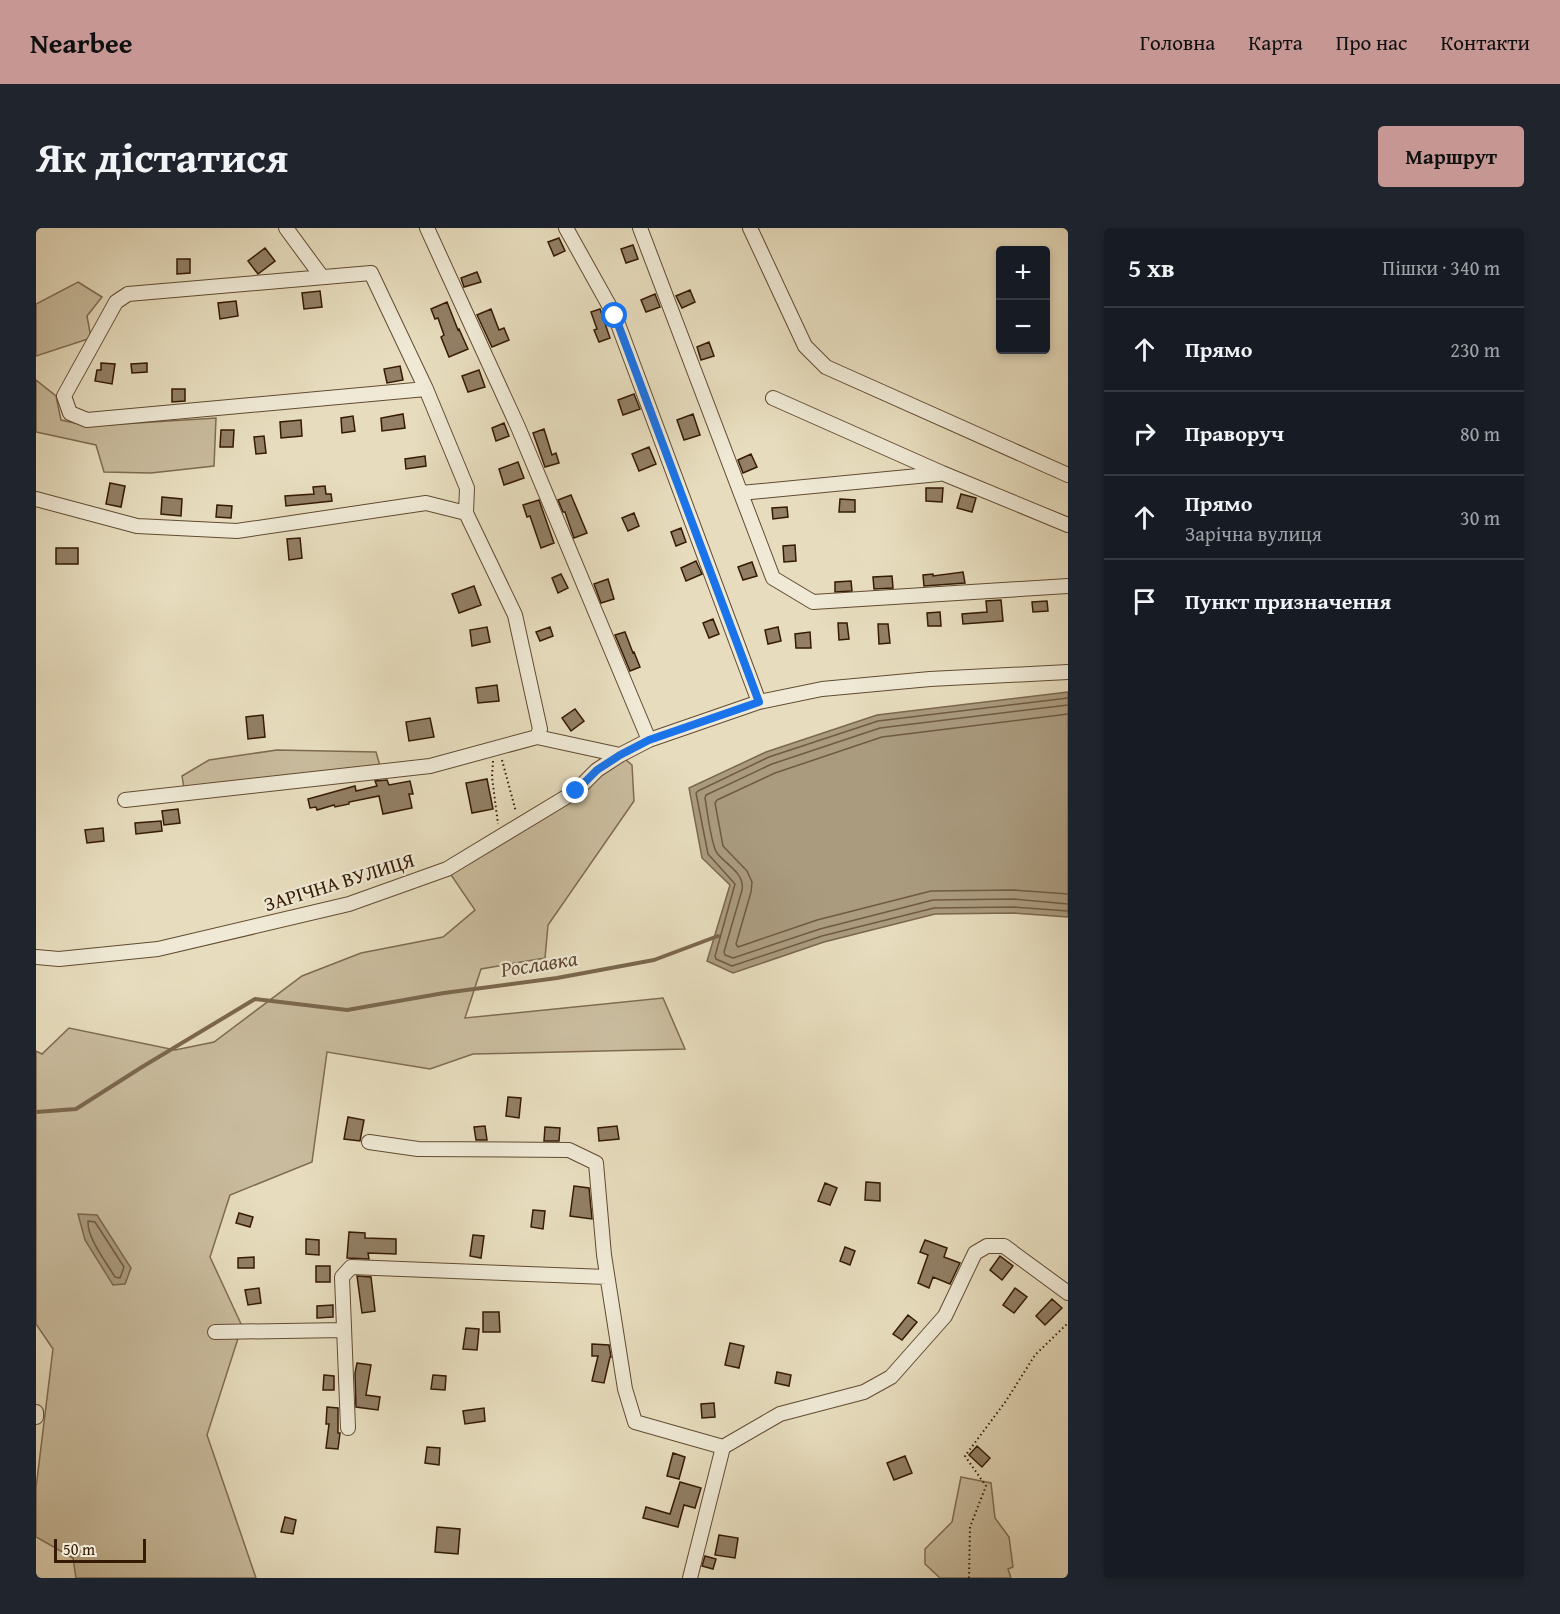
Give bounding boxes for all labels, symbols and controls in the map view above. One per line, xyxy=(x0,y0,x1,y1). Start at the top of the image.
text: Nearbee xyxy=(30,22,133,63)
text: Головна xyxy=(1140,27,1215,58)
text: Карта xyxy=(1248,27,1303,58)
text: Про нас xyxy=(1336,27,1407,58)
text: Контакти xyxy=(1440,27,1530,58)
text: Як дістатися xyxy=(36,126,288,187)
button: Маршрут xyxy=(1378,126,1524,187)
map controls xyxy=(996,246,1050,354)
button: + xyxy=(996,246,1050,300)
text: 5 хв xyxy=(1128,248,1175,287)
text: Пішки · 340 m xyxy=(1382,253,1500,282)
button: − xyxy=(996,300,1050,354)
route start xyxy=(601,302,627,328)
icon: ahead xyxy=(1128,333,1161,366)
text: Прямо xyxy=(1185,333,1252,365)
text: 230 m xyxy=(1450,335,1500,364)
icon: right xyxy=(1128,417,1161,450)
text: Праворуч xyxy=(1185,417,1284,449)
text: 80 m xyxy=(1460,419,1500,448)
text: Прямо xyxy=(1185,487,1252,519)
icon: ahead xyxy=(1128,501,1161,534)
text: 30 m xyxy=(1460,503,1500,532)
text: Зарічна вулиця xyxy=(1185,519,1322,548)
icon: arrive xyxy=(1128,585,1161,618)
text: Пункт призначення xyxy=(1185,585,1391,617)
route end xyxy=(562,777,588,803)
street label: ЗАРІЧНА ВУЛИЦЯ xyxy=(260,845,418,918)
water label: Рославка xyxy=(497,942,580,985)
scale bar xyxy=(54,1536,146,1564)
text: 50 m xyxy=(63,1537,95,1561)

